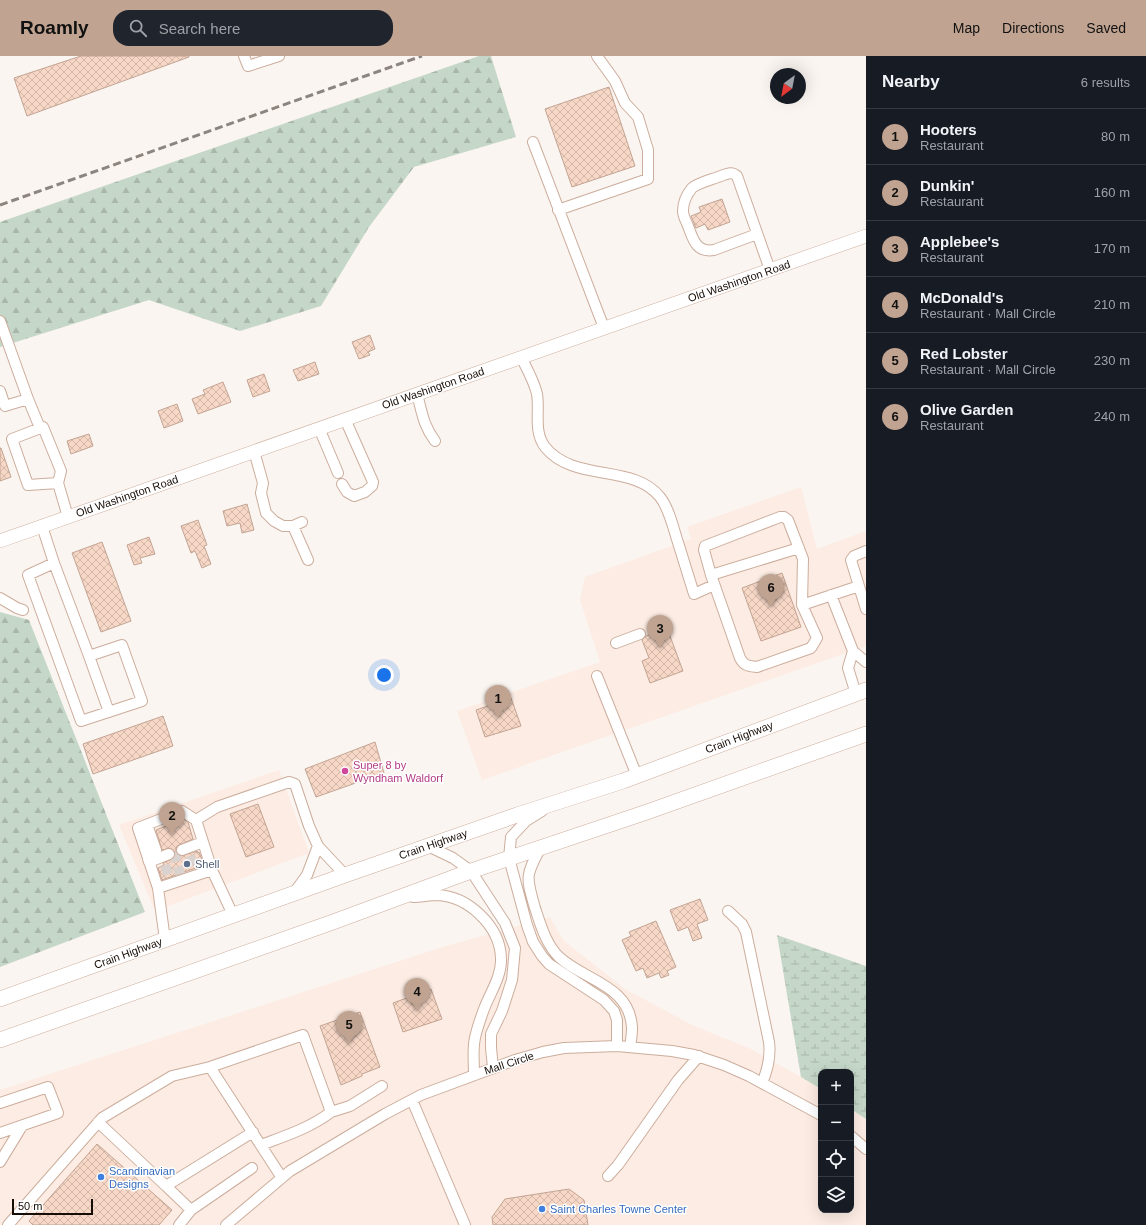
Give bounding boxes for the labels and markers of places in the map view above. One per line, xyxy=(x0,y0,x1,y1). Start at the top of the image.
pin: 6 xyxy=(758,574,784,607)
pin: 3 xyxy=(647,615,673,648)
pin: 1 xyxy=(485,685,511,718)
place label: Super 8 by Wyndham Waldorf xyxy=(353,759,444,784)
marker: Super 8 by Wyndham Waldorf xyxy=(340,766,350,776)
pin: 2 xyxy=(159,802,185,835)
place label: Shell xyxy=(195,858,219,870)
marker: Shell xyxy=(182,859,192,869)
pin: 4 xyxy=(404,978,430,1011)
pin: 5 xyxy=(336,1011,362,1044)
place label: Scandinavian Designs xyxy=(109,1165,175,1190)
marker: Scandinavian Designs xyxy=(96,1172,106,1182)
place label: Saint Charles Towne Center xyxy=(550,1203,687,1215)
marker: Saint Charles Towne Center xyxy=(537,1204,547,1214)

